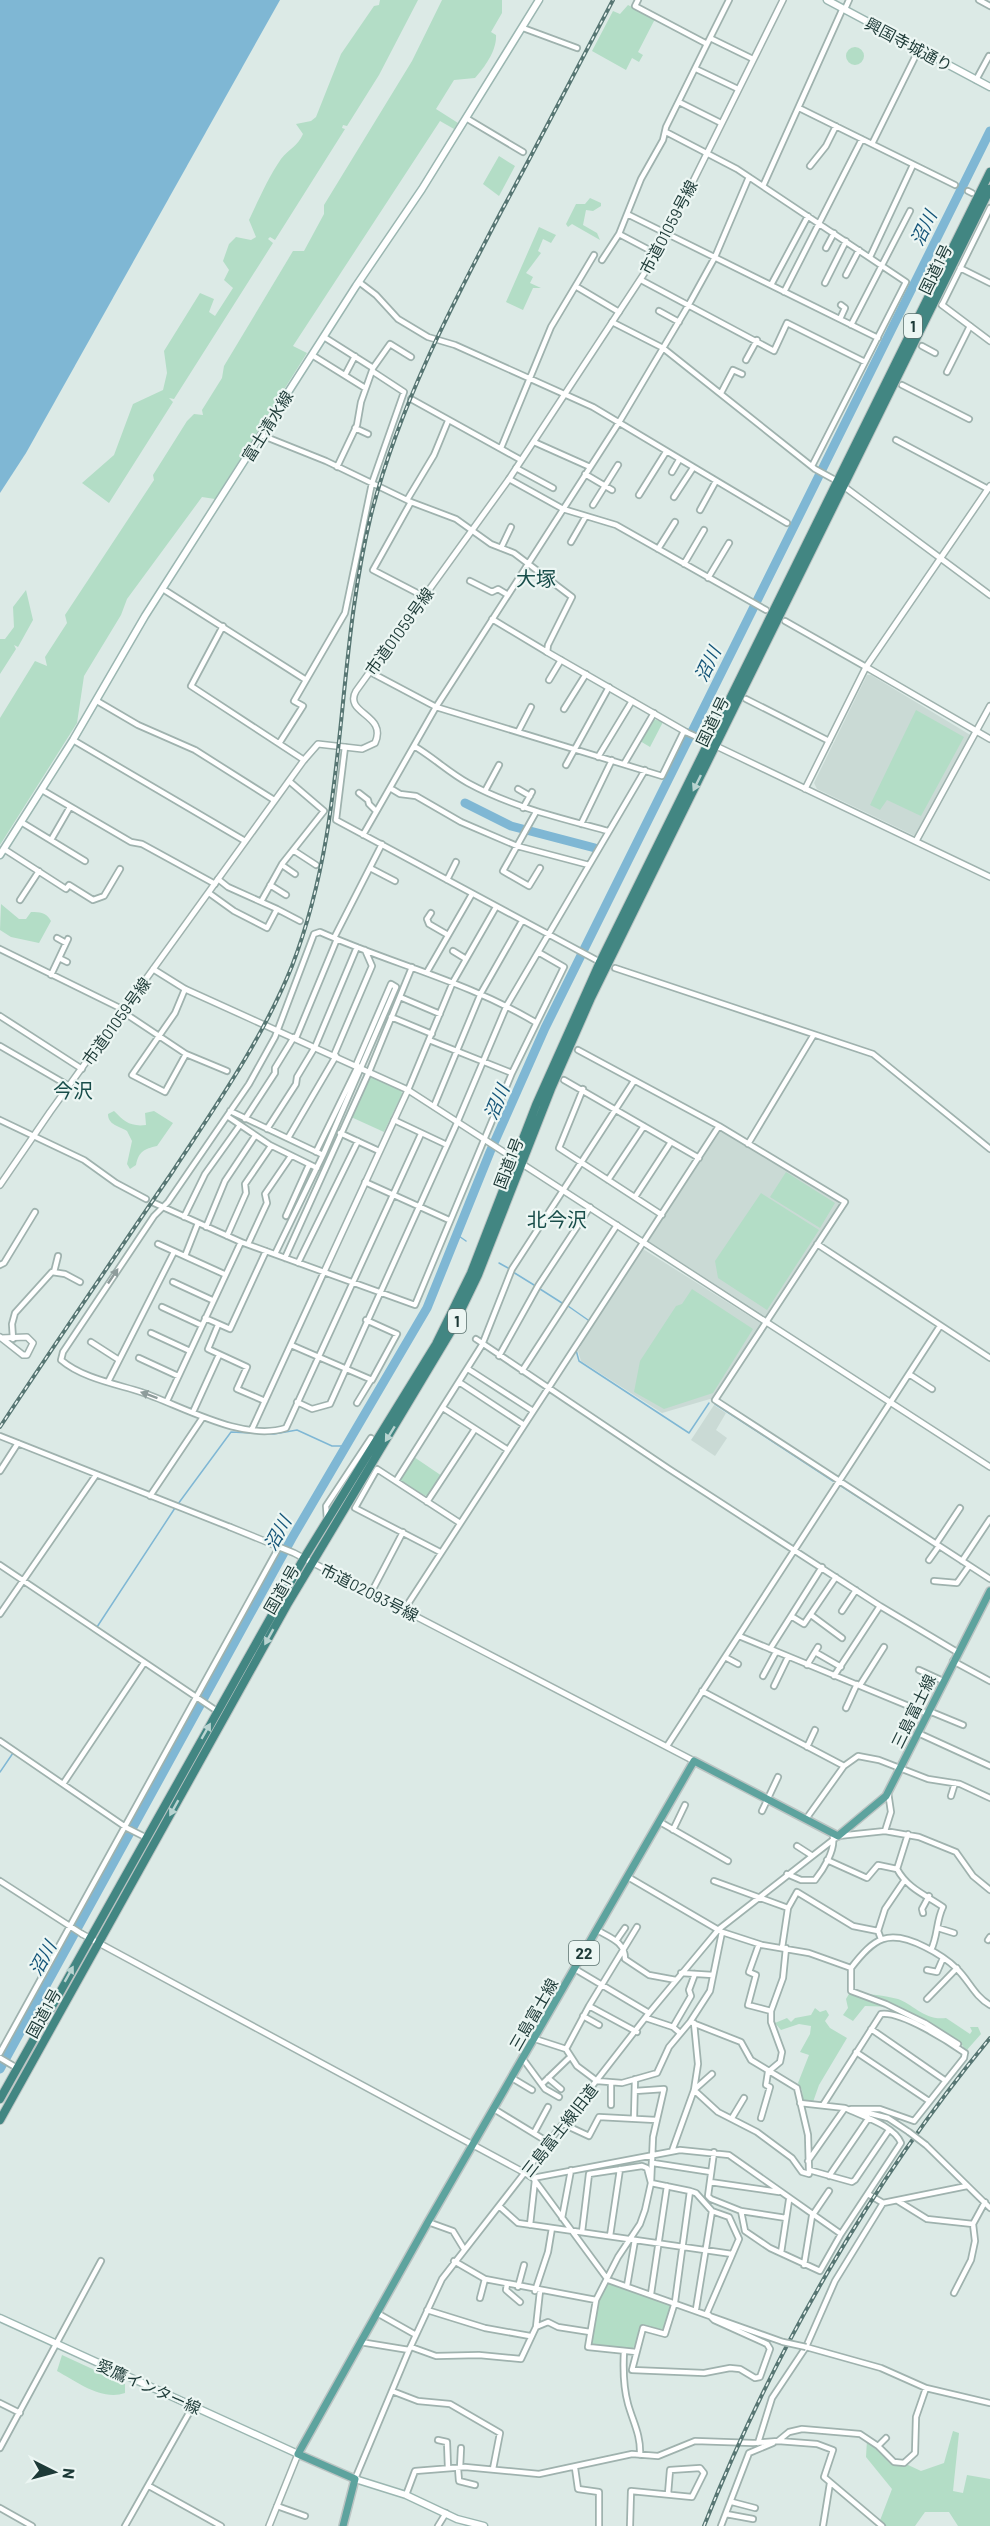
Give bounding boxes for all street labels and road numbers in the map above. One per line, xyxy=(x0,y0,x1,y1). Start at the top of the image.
street label: 興国寺城通り xyxy=(862,13,956,75)
street label: 市道01059号線 xyxy=(635,177,701,277)
street label: 国道1号 xyxy=(915,241,955,297)
road number: 1 xyxy=(904,314,922,338)
street label: 富士清水線 xyxy=(238,387,296,465)
street label: 市道01059号線 xyxy=(361,583,437,679)
street label: 国道1号 xyxy=(692,693,732,749)
street label: 市道01059号線 xyxy=(78,973,154,1069)
street label: 国道1号 xyxy=(490,1135,526,1191)
road number: 1 xyxy=(448,1309,466,1333)
street label: 市道02093号線 xyxy=(318,1559,422,1625)
street label: 国道1号 xyxy=(259,1561,303,1617)
street label: 三島富士線 xyxy=(887,1671,939,1751)
road number: 22 xyxy=(569,1941,599,1965)
street label: 三島富士線 xyxy=(505,1975,561,2053)
street label: 国道1号 xyxy=(22,1985,64,2041)
street label: 三島富士線旧道 xyxy=(517,2080,601,2180)
street label: 愛鷹インター線 xyxy=(94,2355,204,2417)

